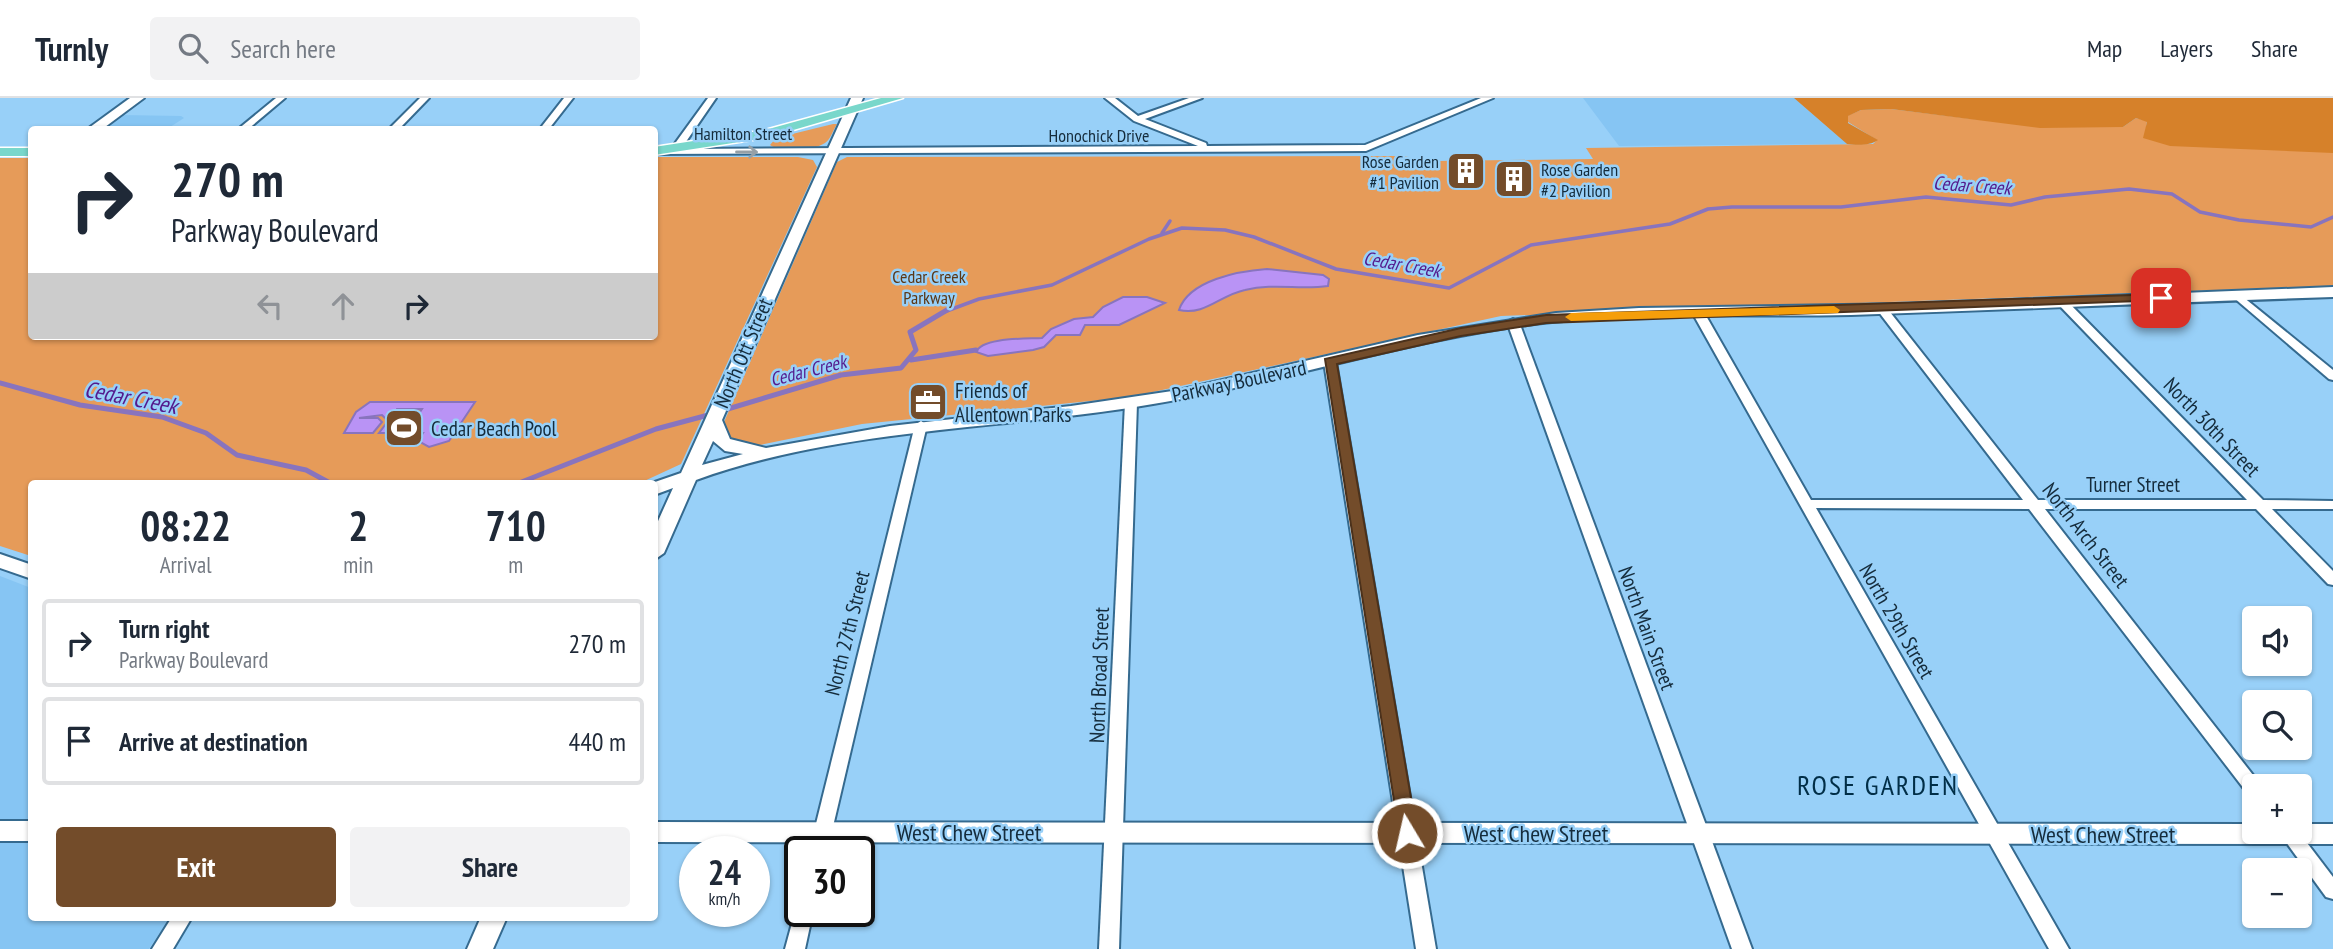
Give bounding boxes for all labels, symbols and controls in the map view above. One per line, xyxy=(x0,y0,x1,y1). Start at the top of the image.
search box xyxy=(150,17,640,80)
text: Turnly xyxy=(35,27,108,70)
icon: search xyxy=(174,29,212,67)
text: Search here xyxy=(230,32,336,65)
text: Map xyxy=(2087,33,2122,64)
text: Layers xyxy=(2160,33,2213,64)
text: Share xyxy=(2251,33,2298,64)
street label: Hamilton Street xyxy=(694,122,792,145)
street label: Honochick Drive xyxy=(1049,124,1149,147)
one-way arrow xyxy=(735,145,758,159)
text: 270 m xyxy=(171,147,284,211)
place label: Rose Garden #1 Pavilion xyxy=(1362,150,1439,194)
building icon: Rose Garden #1 Pavilion xyxy=(1445,150,1487,192)
icon: right xyxy=(56,154,147,245)
building icon: Rose Garden #2 Pavilion xyxy=(1493,158,1535,200)
place label: Rose Garden #2 Pavilion xyxy=(1541,158,1618,202)
water label: Cedar Creek xyxy=(1932,170,2014,200)
text: Parkway Boulevard xyxy=(171,209,379,251)
water label: Cedar Creek xyxy=(1362,245,1445,283)
park label: Cedar Creek Parkway xyxy=(892,265,966,309)
pin xyxy=(2131,268,2191,328)
icon: arrive xyxy=(2142,279,2180,317)
icon: left xyxy=(251,287,289,325)
icon: ahead xyxy=(324,287,362,325)
icon: right xyxy=(397,287,435,325)
street label: North Ott Street xyxy=(708,294,778,412)
water label: Cedar Creek xyxy=(767,348,851,391)
street label: Parkway Boulevard xyxy=(1169,354,1309,408)
street label: North 30th Street xyxy=(2158,372,2266,483)
water label: Cedar Creek xyxy=(82,374,183,421)
place label: Friends of Allentown Parks xyxy=(955,377,1071,428)
office icon: Friends of Allentown Parks xyxy=(907,381,949,423)
sports icon: Cedar Beach Pool xyxy=(383,407,425,449)
place label: Cedar Beach Pool xyxy=(431,415,557,442)
street label: Turner Street xyxy=(2086,471,2180,498)
street label: North Arch Street xyxy=(2037,477,2136,593)
text: 08:22 xyxy=(140,498,231,553)
text: 2 xyxy=(348,498,368,553)
text: 710 xyxy=(486,498,546,553)
text: Arrival xyxy=(160,550,212,579)
text: min xyxy=(343,550,373,579)
text: m xyxy=(508,550,523,579)
street label: North 29th Street xyxy=(1853,559,1941,683)
street label: North Main Street xyxy=(1612,563,1682,694)
street label: North 27th Street xyxy=(818,568,876,698)
street label: North Broad Street xyxy=(1083,606,1115,744)
map controls xyxy=(2242,606,2312,928)
button: sound xyxy=(2242,606,2312,676)
text: Turn right xyxy=(119,612,210,645)
icon: right xyxy=(60,624,98,662)
text: 270 m xyxy=(568,627,626,660)
text: Parkway Boulevard xyxy=(119,645,268,674)
button: search xyxy=(2242,690,2312,760)
icon: arrive xyxy=(60,722,98,760)
text: Arrive at destination xyxy=(119,725,308,758)
text: 440 m xyxy=(568,725,626,758)
district label: ROSE GARDEN xyxy=(1797,766,1959,803)
button: + xyxy=(2242,774,2312,844)
position arrow xyxy=(1370,796,1444,870)
street label: West Chew Street xyxy=(897,817,1042,848)
street label: West Chew Street xyxy=(1464,818,1609,849)
street label: West Chew Street xyxy=(2031,819,2176,850)
button: Exit xyxy=(56,827,336,907)
button: Share xyxy=(350,827,630,907)
speed limit sign: 30 xyxy=(784,836,875,927)
text: 24 xyxy=(708,849,741,895)
button: − xyxy=(2242,858,2312,928)
text: km/h xyxy=(709,887,740,910)

